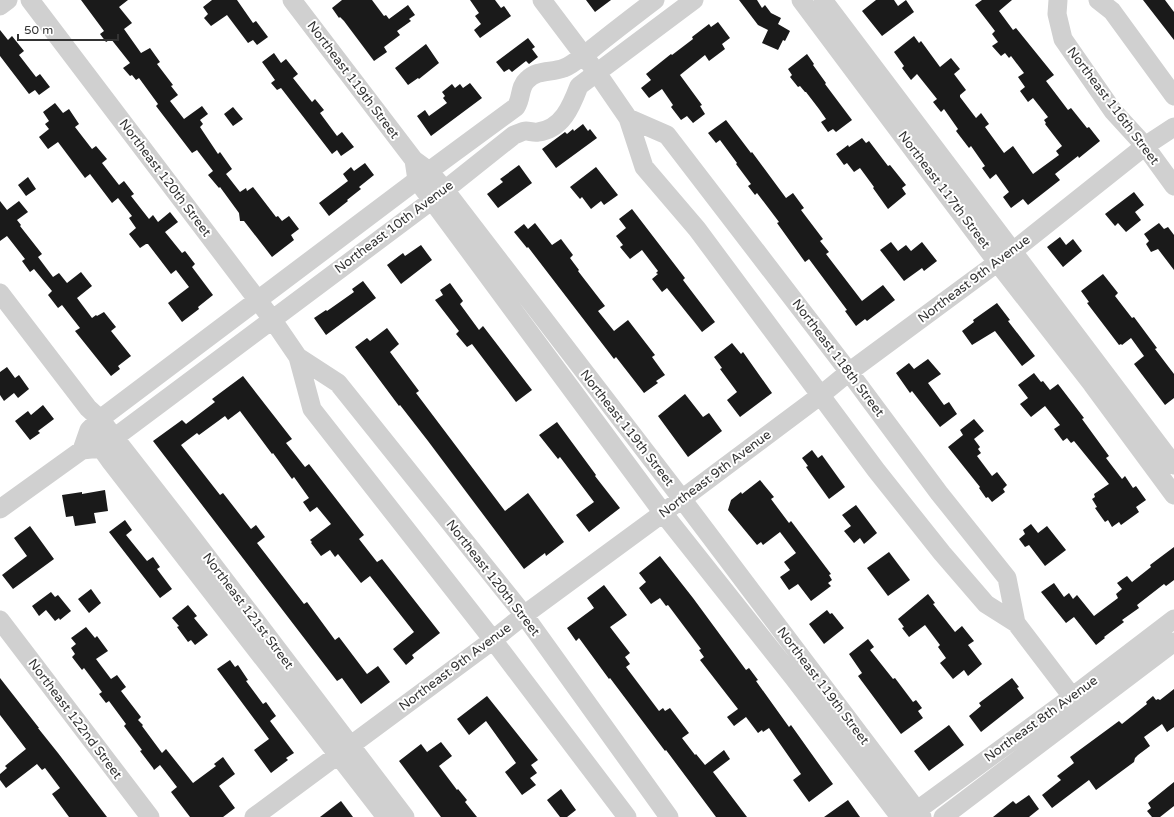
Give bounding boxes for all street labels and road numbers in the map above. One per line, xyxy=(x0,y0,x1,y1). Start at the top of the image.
street label: Northeast 119th Street xyxy=(304,18,402,142)
street label: Northeast 116th Street xyxy=(1064,44,1162,168)
street label: Northeast 120th Street xyxy=(116,116,214,240)
street label: Northeast 117th Street xyxy=(895,128,993,252)
street label: Northeast 10th Avenue xyxy=(332,177,456,277)
street label: Northeast 9th Avenue xyxy=(915,232,1033,326)
street label: Northeast 118th Street xyxy=(789,296,887,420)
street label: Northeast 119th Street xyxy=(577,367,677,489)
street label: Northeast 9th Avenue xyxy=(656,427,774,521)
street label: Northeast 120th Street xyxy=(443,517,543,639)
street label: Northeast 121st Street xyxy=(199,550,297,672)
street label: Northeast 9th Avenue xyxy=(396,620,514,714)
street label: Northeast 119th Street xyxy=(774,624,872,748)
street label: Northeast 122nd Street xyxy=(25,656,125,782)
street label: Northeast 8th Avenue xyxy=(981,673,1101,765)

